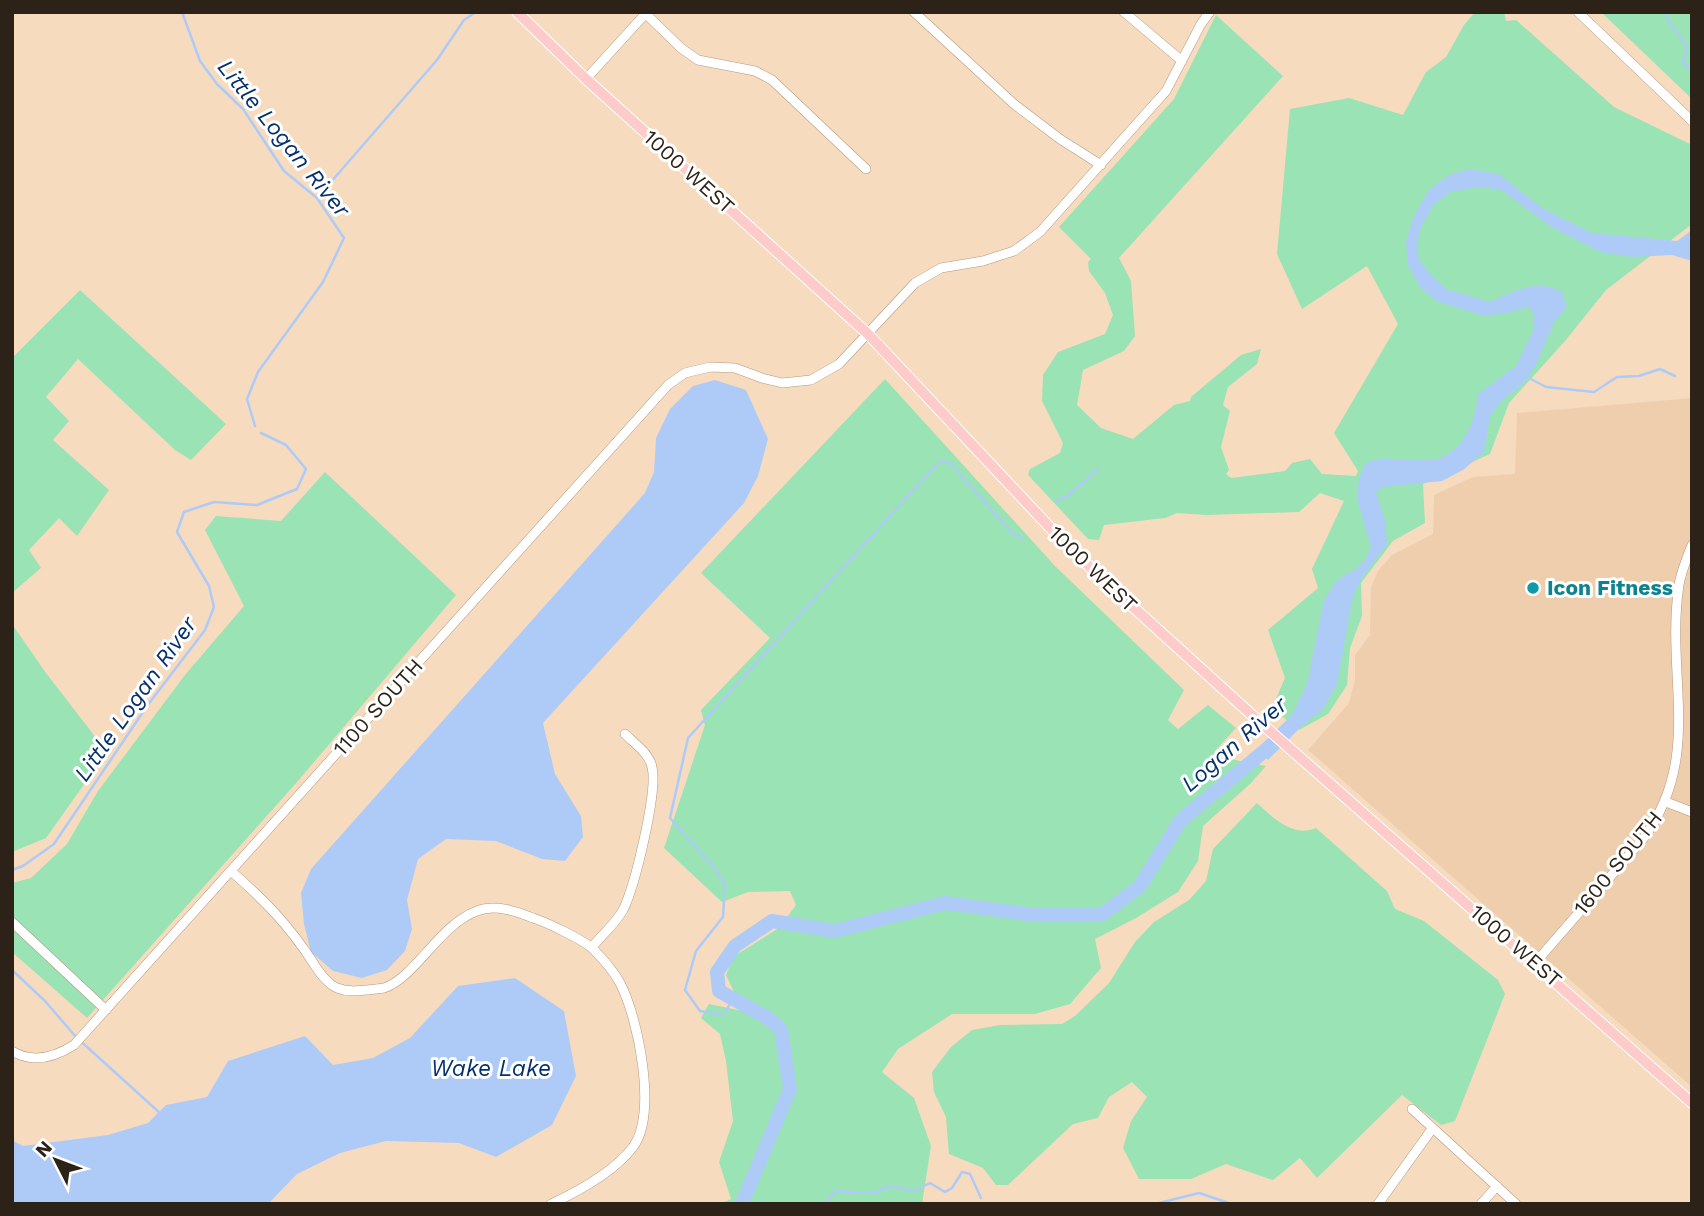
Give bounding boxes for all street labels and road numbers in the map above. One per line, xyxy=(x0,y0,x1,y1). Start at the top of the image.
street label: 1000 WEST xyxy=(639,124,740,219)
street label: 1000 WEST xyxy=(1044,520,1143,617)
street label: 1100 SOUTH xyxy=(328,653,428,760)
street label: 1600 SOUTH xyxy=(1568,806,1667,920)
street label: 1000 WEST xyxy=(1465,899,1567,992)

